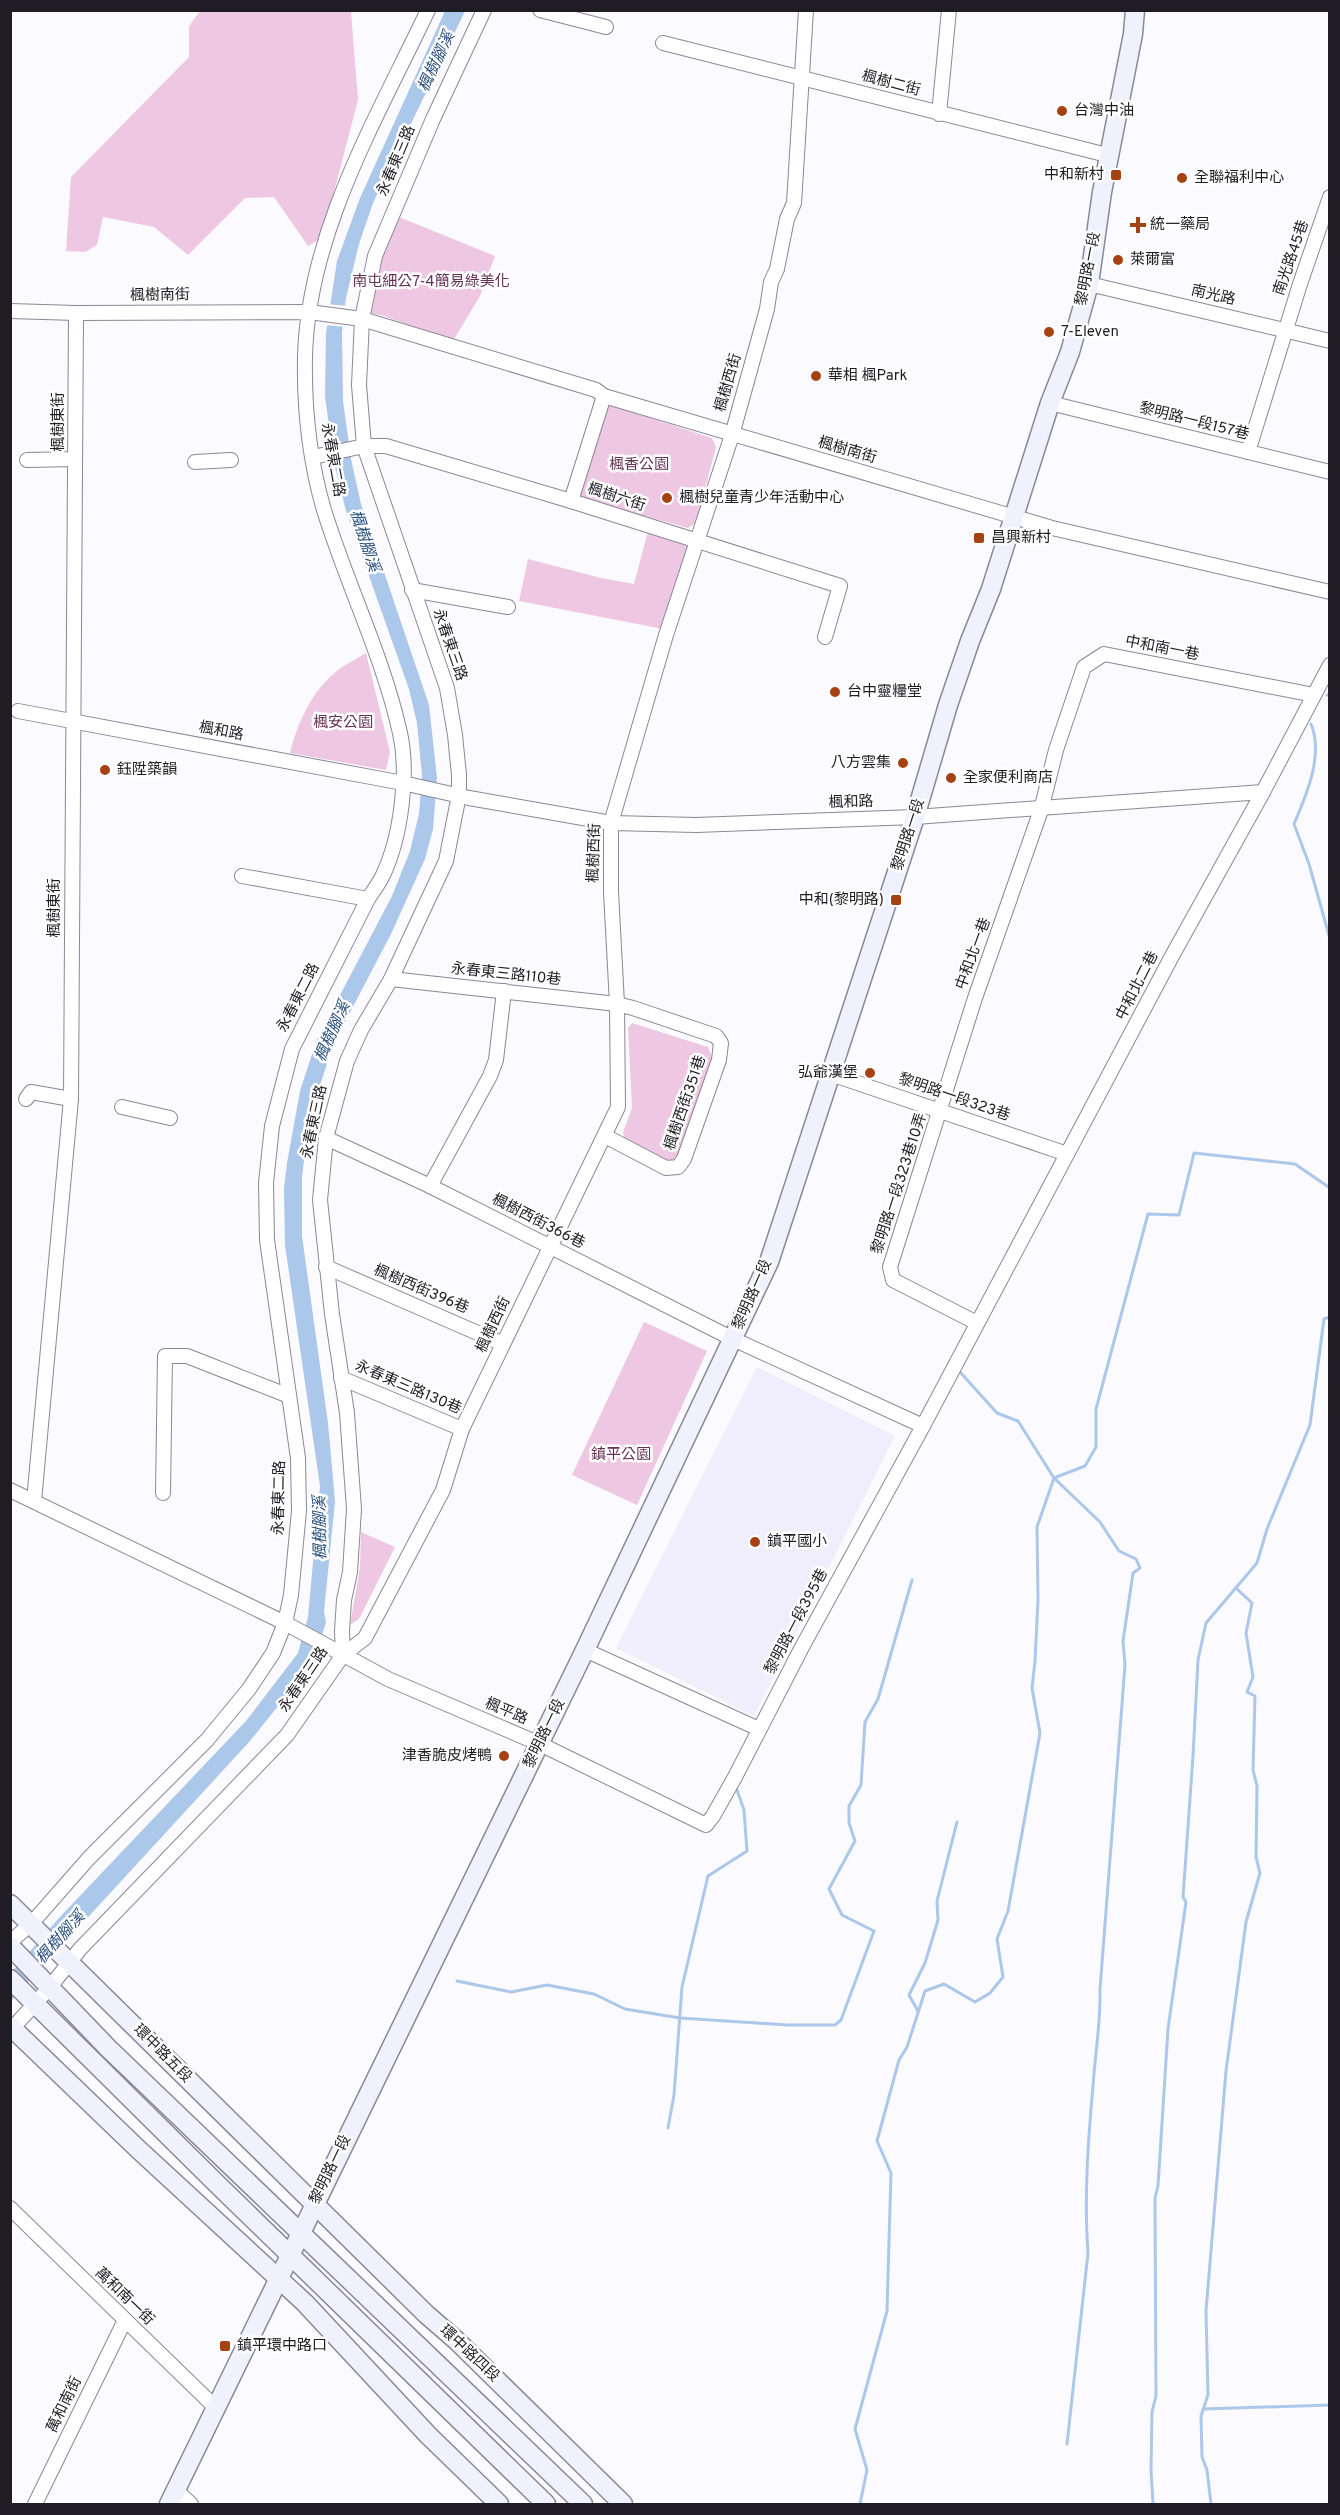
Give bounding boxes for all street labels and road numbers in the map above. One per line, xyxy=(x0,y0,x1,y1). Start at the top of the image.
street label: 楓樹二街 xyxy=(860,66,923,101)
street label: 永春東三路 xyxy=(374,123,420,199)
street label: 南光路45巷 xyxy=(1270,218,1314,298)
street label: 黎明路一段 xyxy=(1073,230,1105,308)
street label: 南光路 xyxy=(1189,282,1237,310)
street label: 楓樹南街 xyxy=(130,285,190,306)
street label: 楓樹西街 xyxy=(711,351,746,414)
street label: 楓樹東街 xyxy=(49,392,69,452)
street label: 黎明路一段157巷 xyxy=(1137,399,1251,445)
street label: 永春東二路 xyxy=(316,421,348,499)
street label: 楓樹南街 xyxy=(816,433,879,468)
street label: 楓樹六街 xyxy=(585,479,648,516)
street label: 永春東三路 xyxy=(428,606,470,684)
street label: 中和南一巷 xyxy=(1123,633,1201,665)
street label: 楓和路 xyxy=(197,718,245,746)
street label: 楓和路 xyxy=(828,793,874,813)
street label: 黎明路一段 xyxy=(888,796,930,874)
street label: 楓樹西街 xyxy=(583,823,606,883)
street label: 楓樹東街 xyxy=(45,878,65,938)
street label: 中和北一巷 xyxy=(951,915,996,992)
street label: 中和北二巷 xyxy=(1112,948,1163,1024)
street label: 永春東二路 xyxy=(274,960,324,1036)
street label: 永春東三路110巷 xyxy=(450,960,562,990)
street label: 楓樹西街351巷 xyxy=(660,1053,711,1153)
street label: 黎明路一段323巷 xyxy=(896,1070,1012,1126)
street label: 永春東三路 xyxy=(298,1083,332,1161)
street label: 黎明路一段323巷10弄 xyxy=(868,1111,932,1257)
street label: 楓樹西街366巷 xyxy=(488,1190,588,1254)
street label: 黎明路一段 xyxy=(729,1257,777,1333)
street label: 楓樹西街396巷 xyxy=(371,1260,472,1319)
street label: 楓樹西街 xyxy=(472,1293,515,1356)
street label: 永春東三路130巷 xyxy=(352,1357,464,1419)
street label: 永春東二路 xyxy=(270,1460,290,1536)
street label: 黎明路一段395巷 xyxy=(761,1566,833,1678)
street label: 永春東三路 xyxy=(275,1644,333,1716)
street label: 楓平路 xyxy=(482,1694,530,1730)
street label: 黎明路一段 xyxy=(520,1696,570,1772)
street label: 環中路五段 xyxy=(129,2021,195,2087)
street label: 黎明路一段 xyxy=(306,2132,356,2208)
street label: 萬和南一街 xyxy=(90,2264,158,2330)
street label: 環中路四段 xyxy=(435,2321,503,2387)
street label: 萬和南街 xyxy=(43,2374,87,2436)

